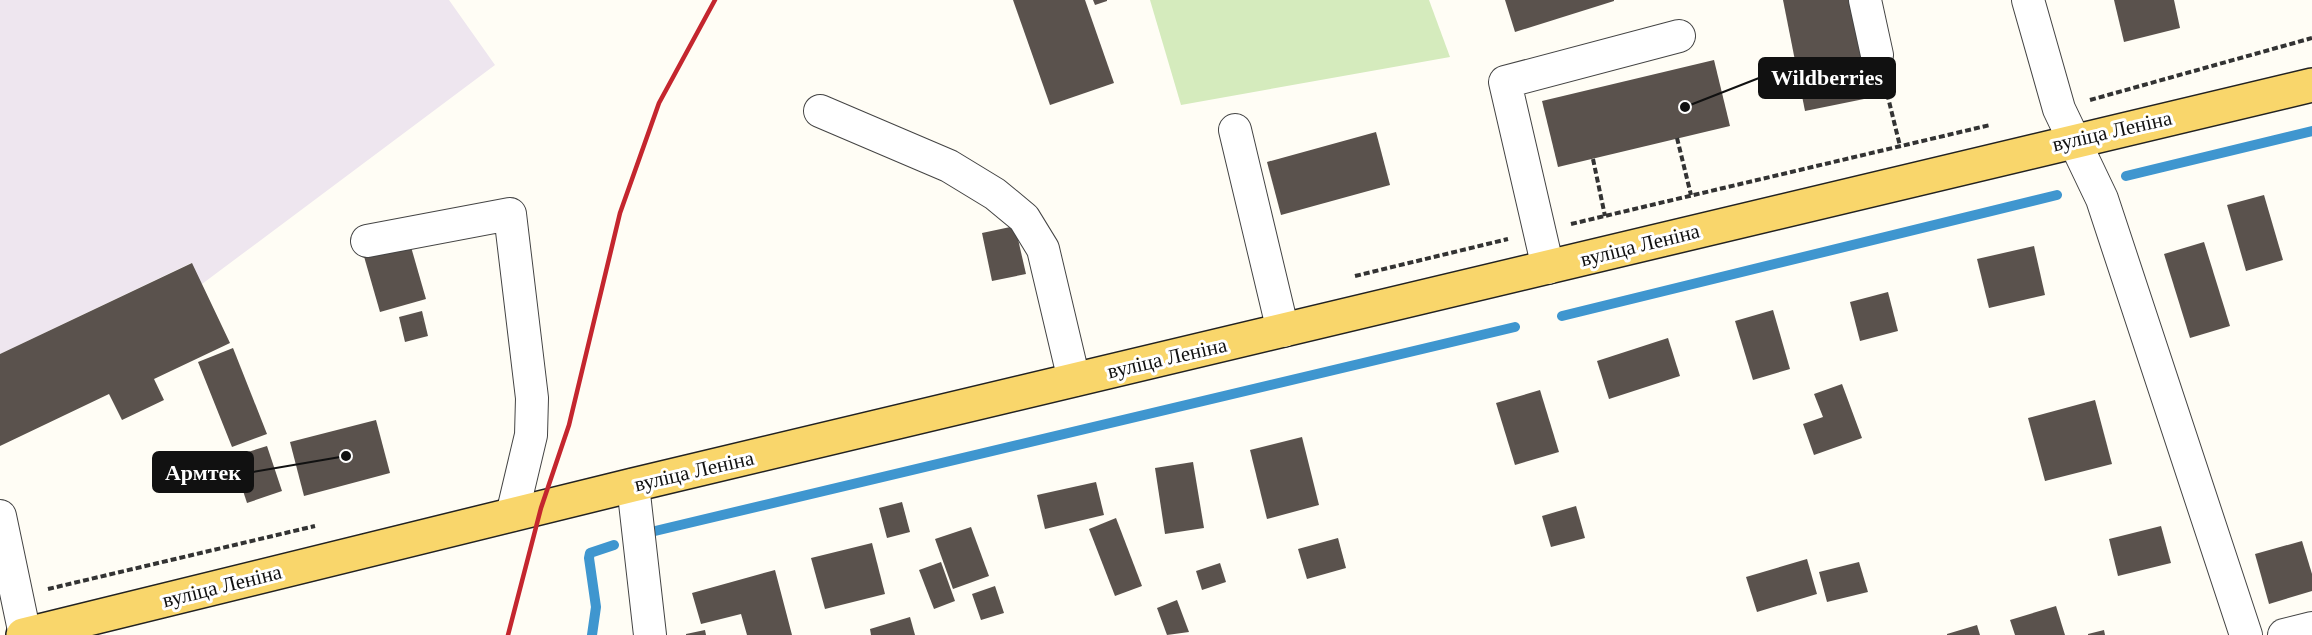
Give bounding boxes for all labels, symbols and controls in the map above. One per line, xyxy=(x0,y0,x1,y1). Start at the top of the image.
callout: Wildberries xyxy=(1759,58,1895,98)
text: Wildberries xyxy=(1771,65,1883,90)
street label: вуліца Леніна xyxy=(2050,105,2175,156)
street label: вуліца Леніна xyxy=(1578,218,1703,271)
street label: вуліца Леніна xyxy=(1105,332,1230,383)
street label: вуліца Леніна xyxy=(632,445,757,496)
callout: Армтек xyxy=(153,452,253,492)
text: Армтек xyxy=(165,460,241,485)
street label: вуліца Леніна xyxy=(160,559,285,612)

